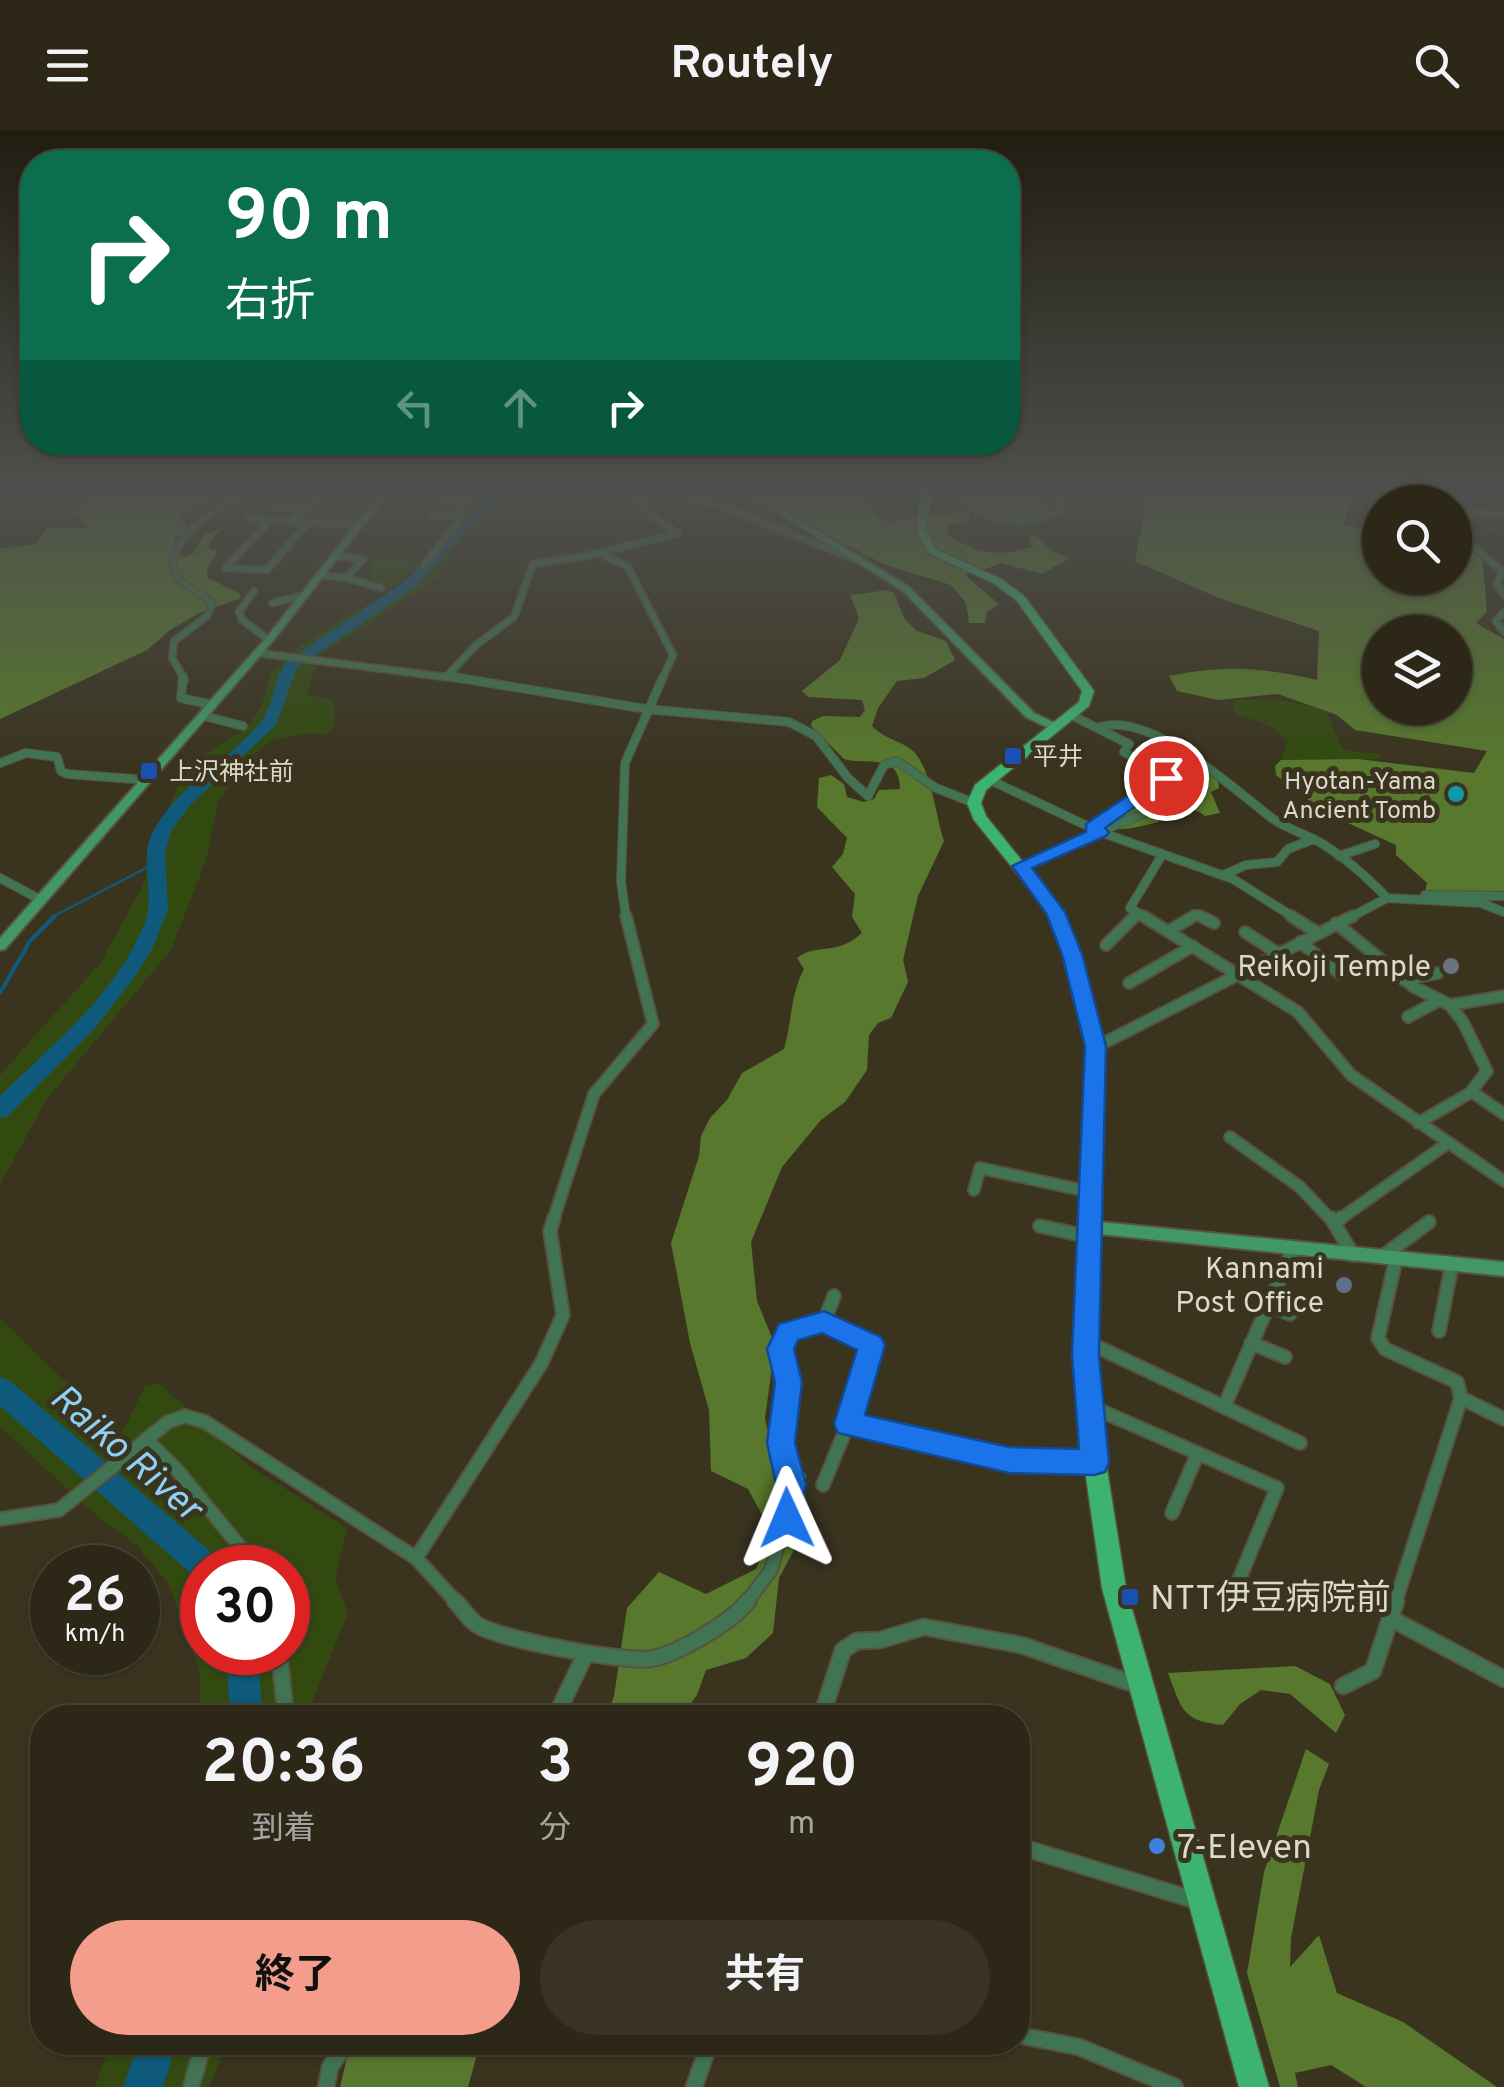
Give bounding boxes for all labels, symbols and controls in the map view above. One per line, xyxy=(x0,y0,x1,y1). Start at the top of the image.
text: Routely xyxy=(671,37,833,94)
icon: menu xyxy=(40,38,95,93)
icon: search xyxy=(1409,38,1464,93)
text: 90 m xyxy=(225,176,393,265)
icon: right xyxy=(60,190,190,320)
text: 右折 xyxy=(225,275,315,332)
icon: left xyxy=(388,380,443,435)
icon: ahead xyxy=(493,380,548,435)
icon: right xyxy=(598,380,653,435)
map controls xyxy=(1362,485,1472,725)
button: search xyxy=(1362,485,1472,595)
button: layers xyxy=(1362,615,1472,725)
pin xyxy=(1124,736,1209,821)
place label: 平井 xyxy=(1033,743,1083,775)
marker: 平井 xyxy=(1002,745,1024,767)
icon: arrive xyxy=(1139,751,1194,806)
place label: 上沢神社前 xyxy=(169,758,294,790)
marker: 上沢神社前 xyxy=(138,760,160,782)
place label: Hyotan-Yama Ancient Tomb xyxy=(1283,767,1436,828)
marker: Hyotan-Yama Ancient Tomb xyxy=(1445,783,1467,805)
place label: Reikoji Temple xyxy=(1237,950,1431,987)
marker: Reikoji Temple xyxy=(1440,955,1462,977)
place label: Kannami Post Office xyxy=(1175,1252,1324,1323)
marker: Kannami Post Office xyxy=(1333,1274,1355,1296)
water label: Raiko River xyxy=(39,1375,213,1536)
position arrow xyxy=(735,1466,839,1570)
speed limit sign: 30 xyxy=(180,1545,310,1675)
text: 26 xyxy=(64,1566,126,1629)
place label: NTT伊豆病院前 xyxy=(1150,1578,1391,1622)
marker: NTT伊豆病院前 xyxy=(1119,1586,1141,1608)
text: km/h xyxy=(65,1619,125,1651)
text: 20:36 xyxy=(202,1728,365,1804)
text: 3 xyxy=(537,1728,573,1804)
text: 920 xyxy=(745,1732,858,1808)
text: m xyxy=(788,1805,815,1845)
text: 到着 xyxy=(252,1810,316,1850)
text: 分 xyxy=(539,1810,571,1850)
place label: 7-Eleven xyxy=(1177,1827,1312,1871)
marker: 7-Eleven xyxy=(1146,1835,1168,1857)
button: 終了 xyxy=(70,1920,520,2035)
button: 共有 xyxy=(540,1920,990,2035)

